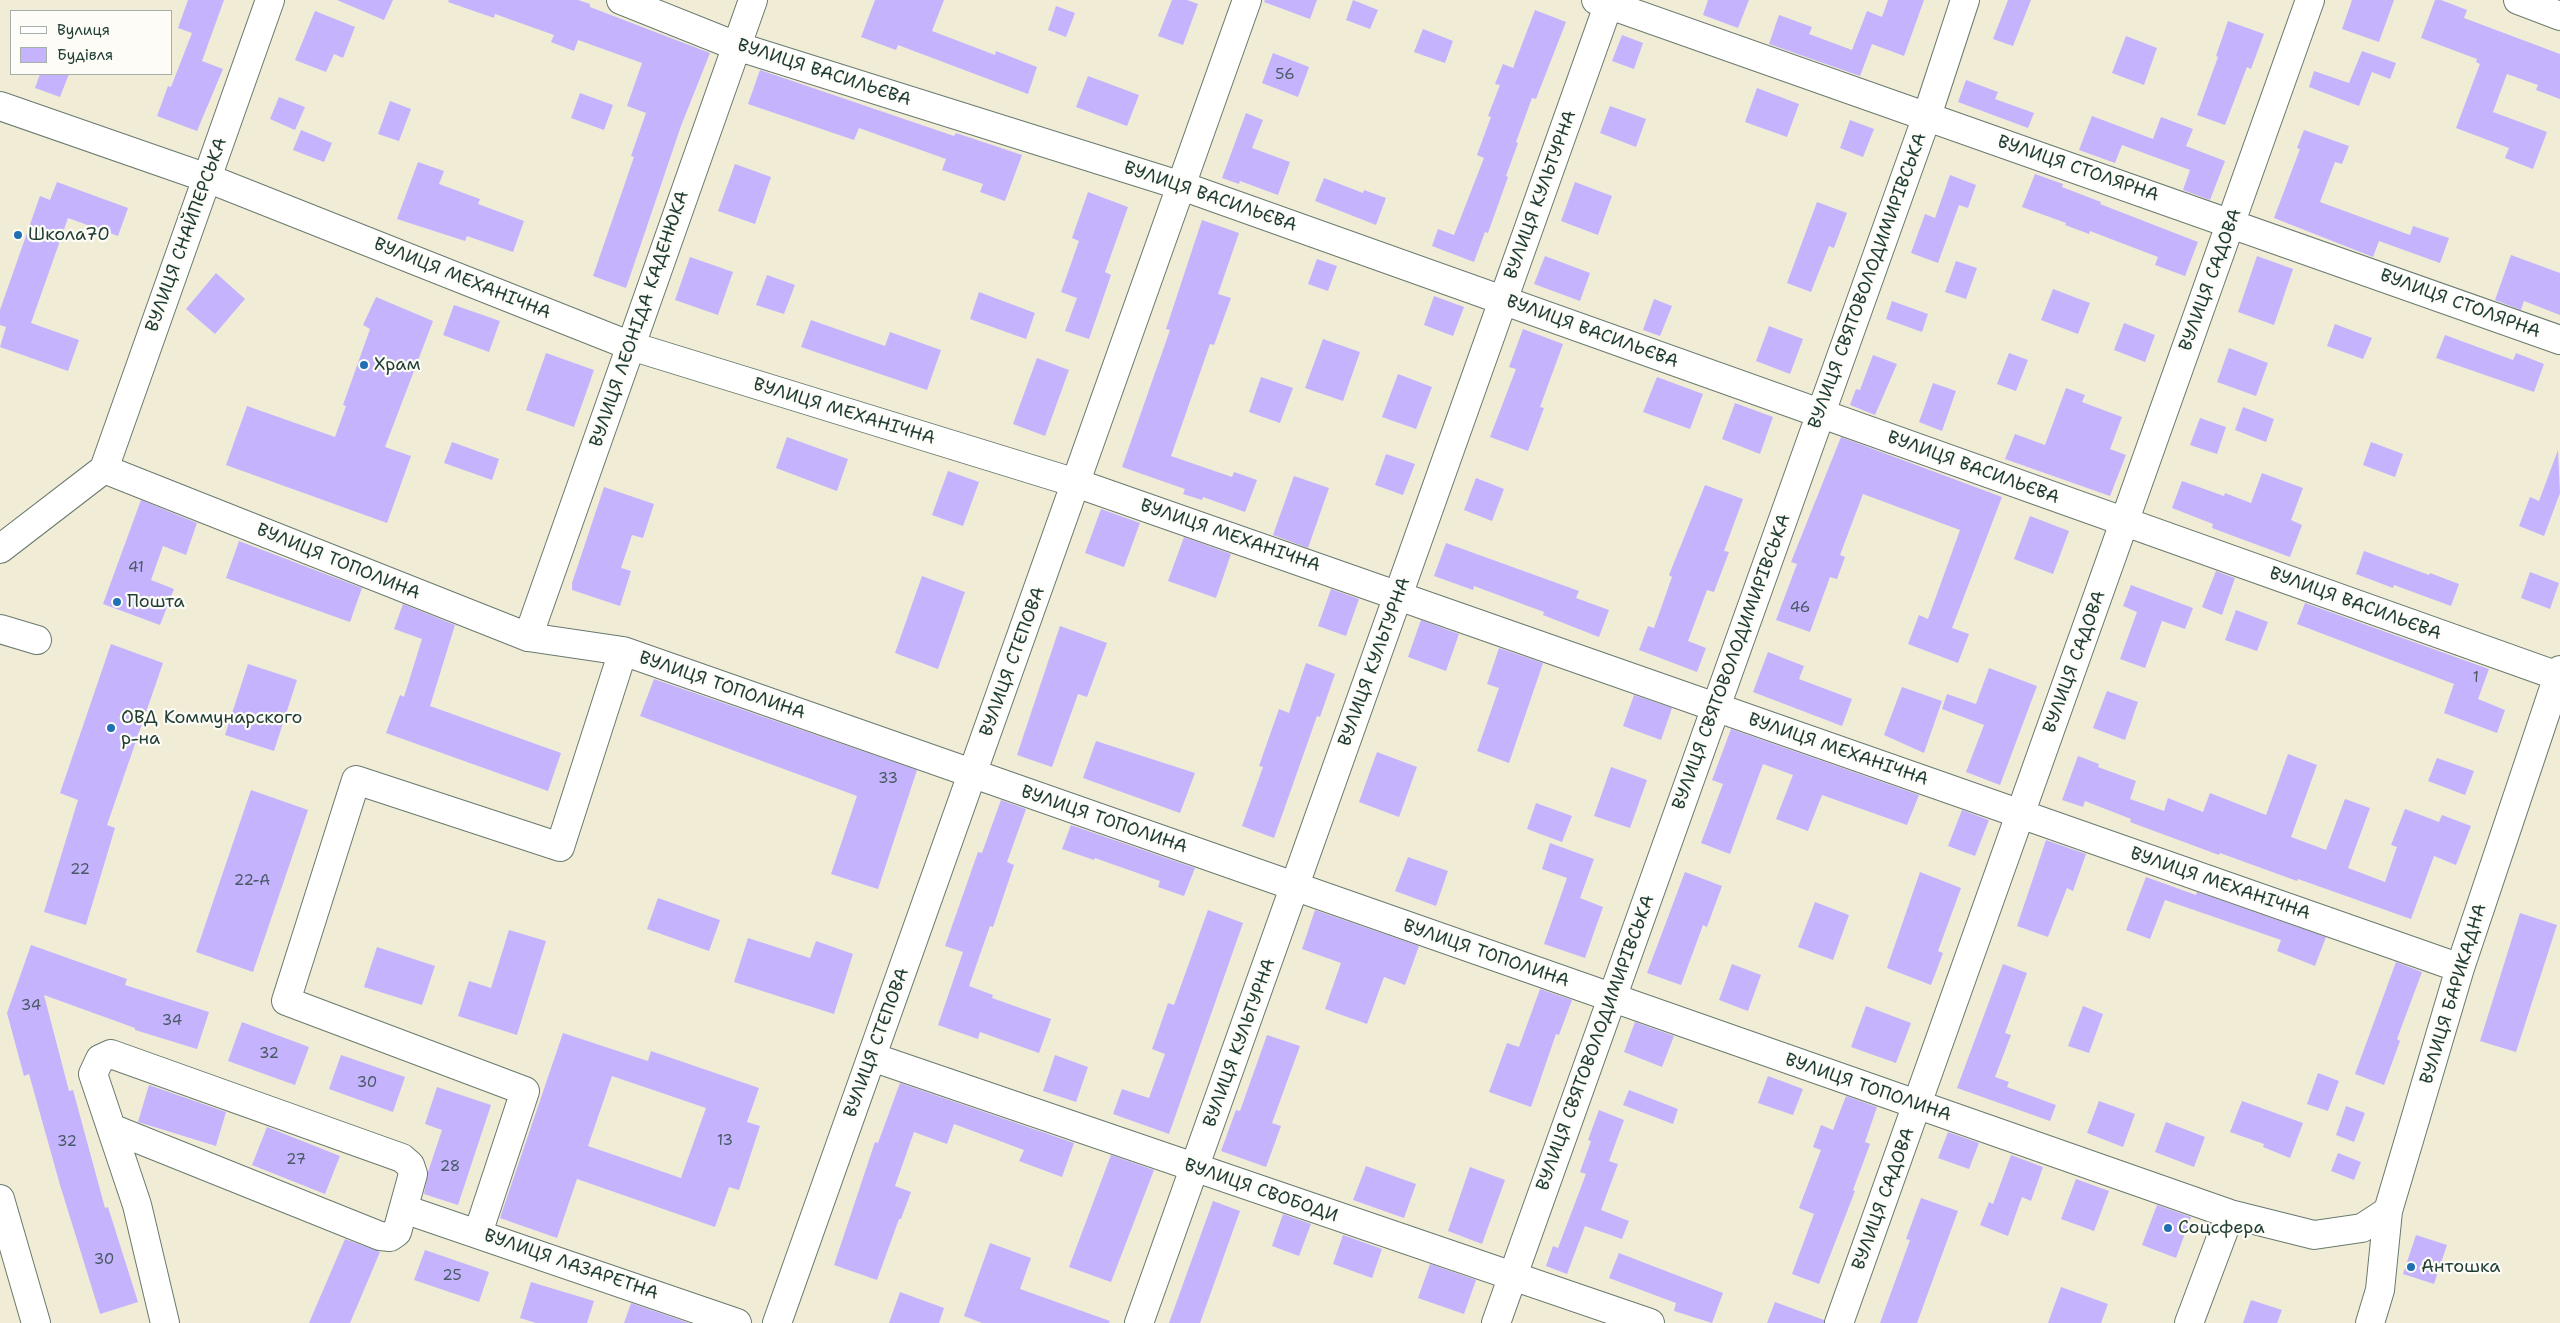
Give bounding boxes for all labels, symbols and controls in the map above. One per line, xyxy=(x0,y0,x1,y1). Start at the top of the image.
legend xyxy=(10,10,172,75)
text: Вулиця xyxy=(57,20,110,40)
street label: ВУЛИЦЯ ВАСИЛЬЄВА xyxy=(734,35,914,111)
text: Будівля xyxy=(57,45,113,65)
house number: 56 xyxy=(1275,66,1295,84)
street label: ВУЛИЦЯ КУЛЬТУРНА xyxy=(1500,108,1582,282)
street label: ВУЛИЦЯ СВЯТОВОЛОДИМИРІВСЬКА xyxy=(1804,130,1932,432)
street label: ВУЛИЦЯ СТОЛЯРНА xyxy=(1995,131,2161,207)
street label: ВУЛИЦЯ СНАЙПЕРСЬКА xyxy=(142,135,232,335)
street label: ВУЛИЦЯ ВАСИЛЬЄВА xyxy=(1121,157,1299,237)
street label: ВУЛИЦЯ ЛЕОНІДА КАДЕНЮКА xyxy=(586,188,694,450)
street label: ВУЛИЦЯ САДОВА xyxy=(2175,206,2247,354)
place label: Школа70 xyxy=(28,224,110,246)
marker: Школа70 xyxy=(12,229,24,241)
street label: ВУЛИЦЯ МЕХАНІЧНА xyxy=(370,234,554,324)
street label: ВУЛИЦЯ СТОЛЯРНА xyxy=(2377,265,2543,343)
street label: ВУЛИЦЯ ВАСИЛЬЄВА xyxy=(1503,291,1681,373)
place label: Храм xyxy=(374,354,421,376)
marker: Храм xyxy=(358,359,370,371)
street label: ВУЛИЦЯ МЕХАНІЧНА xyxy=(750,374,938,450)
street label: ВУЛИЦЯ ВАСИЛЬЄВА xyxy=(1884,427,2062,509)
street label: ВУЛИЦЯ МЕХАНІЧНА xyxy=(1137,495,1323,577)
street label: ВУЛИЦЯ СВЯТОВОЛОДИМИРІВСЬКА xyxy=(1668,511,1796,813)
street label: ВУЛИЦЯ ТОПОЛИНА xyxy=(253,519,423,605)
house number: 41 xyxy=(128,559,144,577)
street label: ВУЛИЦЯ ВАСИЛЬЄВА xyxy=(2266,563,2444,645)
street label: ВУЛИЦЯ КУЛЬТУРНА xyxy=(1334,575,1416,749)
street label: ВУЛИЦЯ СТЕПОВА xyxy=(976,584,1050,740)
street label: ВУЛИЦЯ САДОВА xyxy=(2039,588,2111,736)
place label: Пошта xyxy=(127,591,185,613)
marker: Пошта xyxy=(111,596,123,608)
house number: 46 xyxy=(1790,599,1810,617)
street label: ВУЛИЦЯ ТОПОЛИНА xyxy=(636,647,808,725)
house number: 1 xyxy=(2473,669,2479,687)
place label: ОВД Коммунарского р-на xyxy=(121,707,302,750)
street label: ВУЛИЦЯ МЕХАНІЧНА xyxy=(1745,709,1931,791)
marker: ОВД Коммунарского р-на xyxy=(105,722,117,734)
house number: 33 xyxy=(878,770,898,788)
street label: ВУЛИЦЯ ТОПОЛИНА xyxy=(1018,781,1190,859)
street label: ВУЛИЦЯ МЕХАНІЧНА xyxy=(2127,843,2313,925)
house number: 22 xyxy=(70,861,90,879)
house number: 22-А xyxy=(234,872,270,890)
street label: ВУЛИЦЯ СВЯТОВОЛОДИМИРІВСЬКА xyxy=(1532,892,1660,1194)
street label: ВУЛИЦЯ БАРИКАДНА xyxy=(2416,901,2492,1087)
street label: ВУЛИЦЯ ТОПОЛИНА xyxy=(1400,915,1572,993)
street label: ВУЛИЦЯ КУЛЬТУРНА xyxy=(1199,956,1281,1130)
street label: ВУЛИЦЯ СТЕПОВА xyxy=(840,965,914,1121)
house number: 34 xyxy=(21,997,41,1015)
house number: 34 xyxy=(162,1012,182,1030)
house number: 32 xyxy=(259,1045,279,1063)
street label: ВУЛИЦЯ ТОПОЛИНА xyxy=(1782,1049,1954,1127)
house number: 30 xyxy=(357,1074,377,1092)
street label: ВУЛИЦЯ САДОВА xyxy=(1848,1125,1920,1273)
house number: 13 xyxy=(717,1132,733,1150)
house number: 32 xyxy=(57,1133,77,1151)
house number: 27 xyxy=(286,1151,306,1169)
street label: ВУЛИЦЯ СВОБОДИ xyxy=(1181,1155,1341,1227)
house number: 28 xyxy=(440,1158,460,1176)
place label: Соцсфера xyxy=(2178,1217,2265,1239)
marker: Соцсфера xyxy=(2162,1222,2174,1234)
street label: ВУЛИЦЯ ЛАЗАРЕТНА xyxy=(481,1225,661,1305)
house number: 30 xyxy=(94,1251,114,1269)
place label: Антошка xyxy=(2421,1256,2500,1278)
marker: Антошка xyxy=(2405,1261,2417,1273)
house number: 25 xyxy=(442,1267,462,1285)

